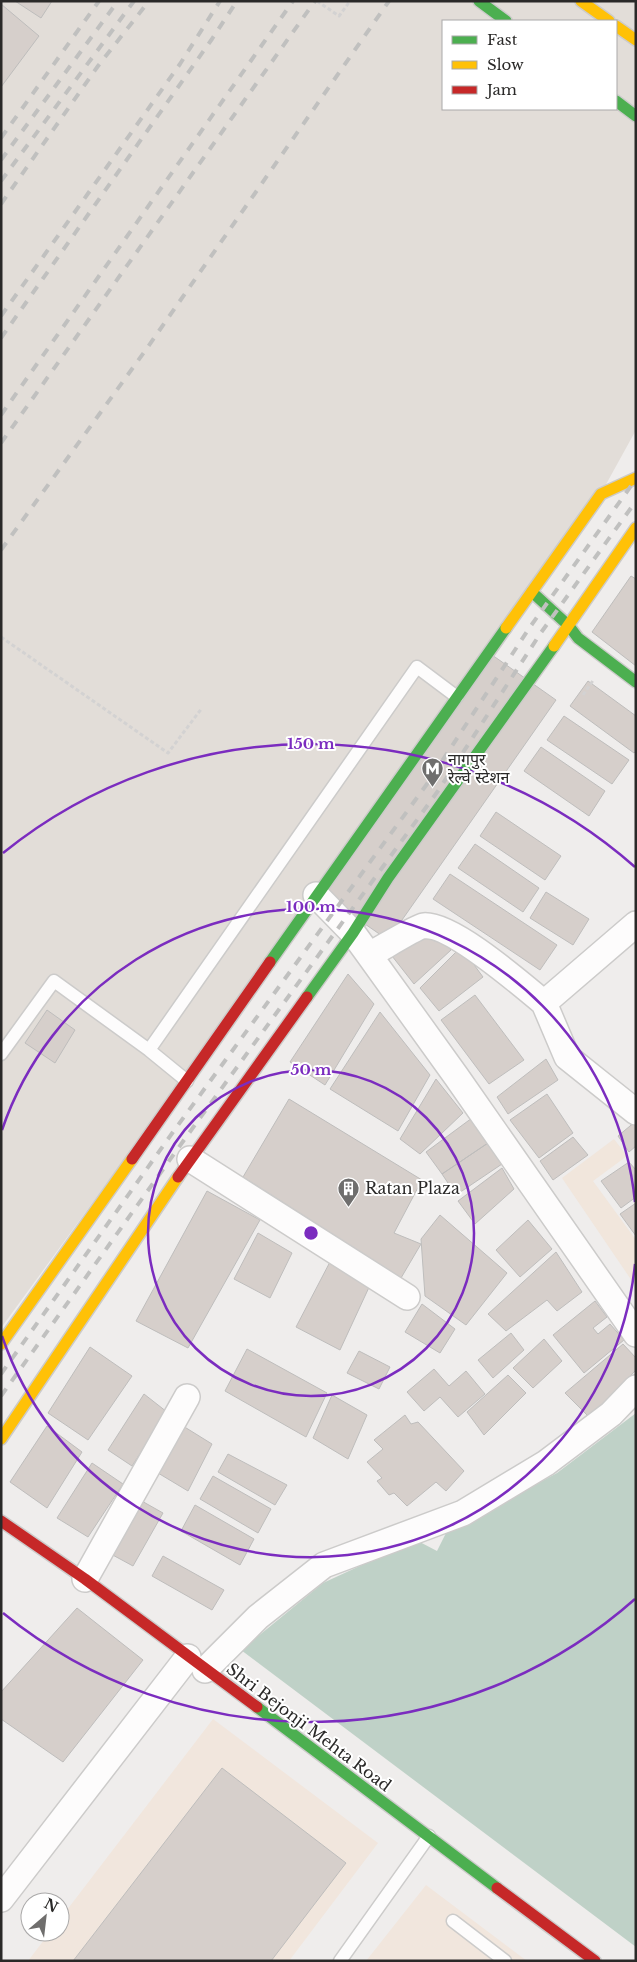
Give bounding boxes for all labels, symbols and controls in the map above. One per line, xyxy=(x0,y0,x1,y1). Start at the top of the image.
legend xyxy=(442,20,617,110)
text: Fast xyxy=(487,30,518,49)
text: Slow xyxy=(487,55,524,74)
text: Jam xyxy=(485,80,517,99)
text: 150 m xyxy=(287,734,335,753)
place label: नागपुर रेल्वे स्टेशन xyxy=(447,749,510,787)
metro station icon: नागपुर रेल्वे स्टेशन xyxy=(420,756,444,787)
text: 100 m xyxy=(286,897,336,916)
text: 50 m xyxy=(291,1060,332,1079)
building icon: Ratan Plaza xyxy=(337,1176,361,1207)
place label: Ratan Plaza xyxy=(365,1178,460,1198)
centre of rings xyxy=(302,1224,320,1242)
street label: Shri Bejonji Mehta Road xyxy=(223,1659,395,1796)
north arrow xyxy=(20,1892,70,1942)
text: N xyxy=(41,1894,61,1917)

